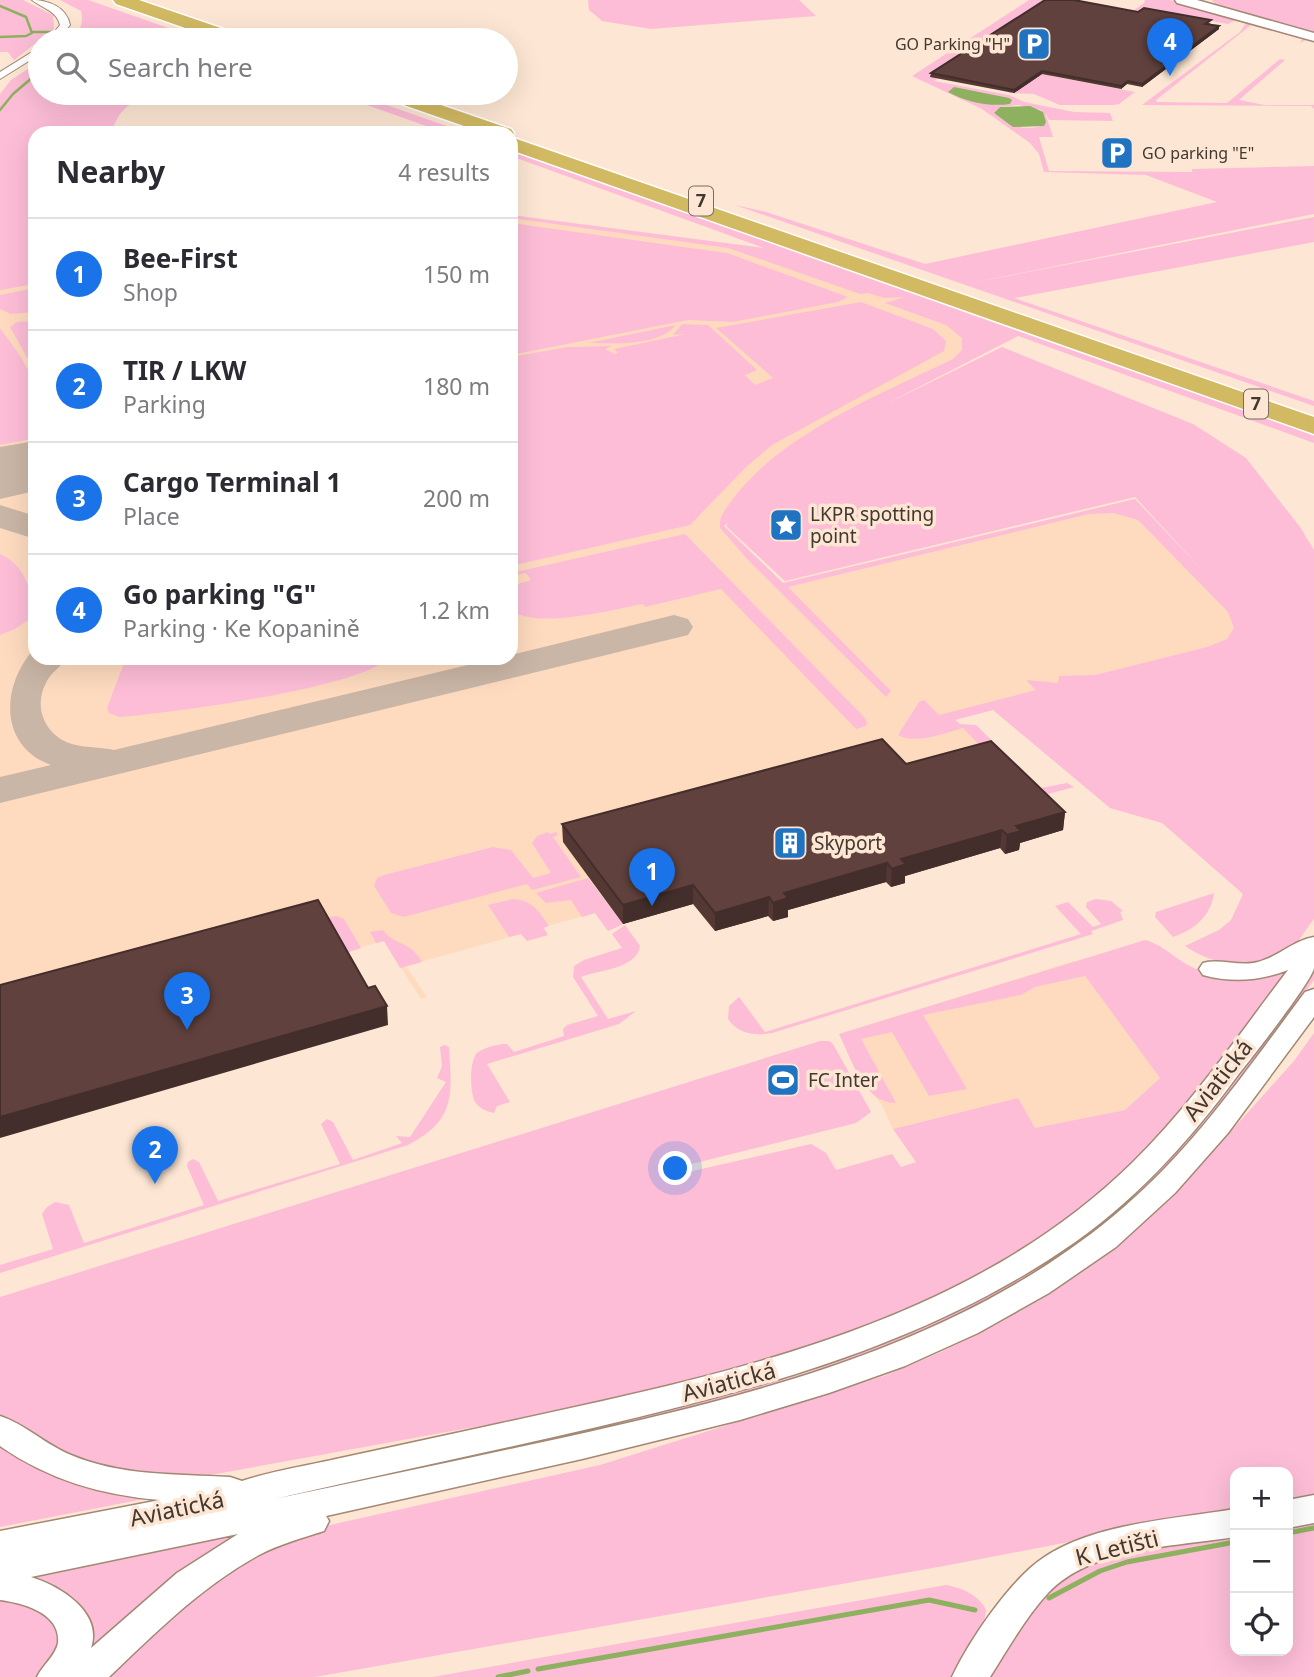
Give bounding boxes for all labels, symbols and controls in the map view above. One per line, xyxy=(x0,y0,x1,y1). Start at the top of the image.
pin: 4 xyxy=(1147,18,1193,76)
parking icon: GO Parking "H" xyxy=(1015,25,1053,63)
search box xyxy=(28,28,518,105)
place label: GO Parking "H" xyxy=(895,33,1010,55)
icon: search xyxy=(52,48,90,86)
text: Search here xyxy=(108,49,253,85)
parking icon: GO parking "E" xyxy=(1098,134,1136,172)
place label: GO parking "E" xyxy=(1142,142,1254,164)
text: Nearby xyxy=(56,151,165,192)
text: 4 results xyxy=(398,156,490,188)
road number: 7 xyxy=(689,186,713,216)
text: Bee-First xyxy=(123,240,238,276)
text: 1 xyxy=(72,258,86,290)
text: 150 m xyxy=(423,258,490,290)
text: Shop xyxy=(123,276,178,308)
text: TIR / LKW xyxy=(123,352,246,388)
text: 2 xyxy=(72,370,86,402)
text: 180 m xyxy=(423,370,490,402)
text: Parking xyxy=(123,388,206,420)
road number: 7 xyxy=(1244,390,1268,418)
text: Cargo Terminal 1 xyxy=(123,464,341,500)
text: 3 xyxy=(72,482,86,514)
text: 200 m xyxy=(423,482,490,514)
text: Place xyxy=(123,500,180,532)
place label: LKPR spotting point xyxy=(810,501,934,549)
place icon: LKPR spotting point xyxy=(767,506,805,544)
text: Go parking "G" xyxy=(123,576,316,612)
text: 4 xyxy=(72,594,86,626)
text: 1.2 km xyxy=(418,594,490,626)
text: Parking · Ke Kopanině xyxy=(123,612,360,644)
building icon: Skyport xyxy=(771,824,809,862)
place label: Skyport xyxy=(814,830,882,856)
pin: 1 xyxy=(629,848,675,906)
pin: 3 xyxy=(164,972,210,1030)
street label: Aviatická xyxy=(1175,1032,1259,1127)
sports icon: FC Inter xyxy=(764,1061,802,1099)
place label: FC Inter xyxy=(808,1067,879,1093)
pin: 2 xyxy=(132,1126,178,1184)
your location xyxy=(658,1151,692,1185)
street label: Aviatická xyxy=(678,1353,779,1409)
map controls xyxy=(1230,1467,1293,1656)
button: + xyxy=(1230,1467,1293,1530)
street label: Aviatická xyxy=(127,1482,227,1534)
street label: K Letišti xyxy=(1072,1521,1162,1573)
button: − xyxy=(1230,1530,1293,1593)
button: locate xyxy=(1230,1593,1293,1656)

